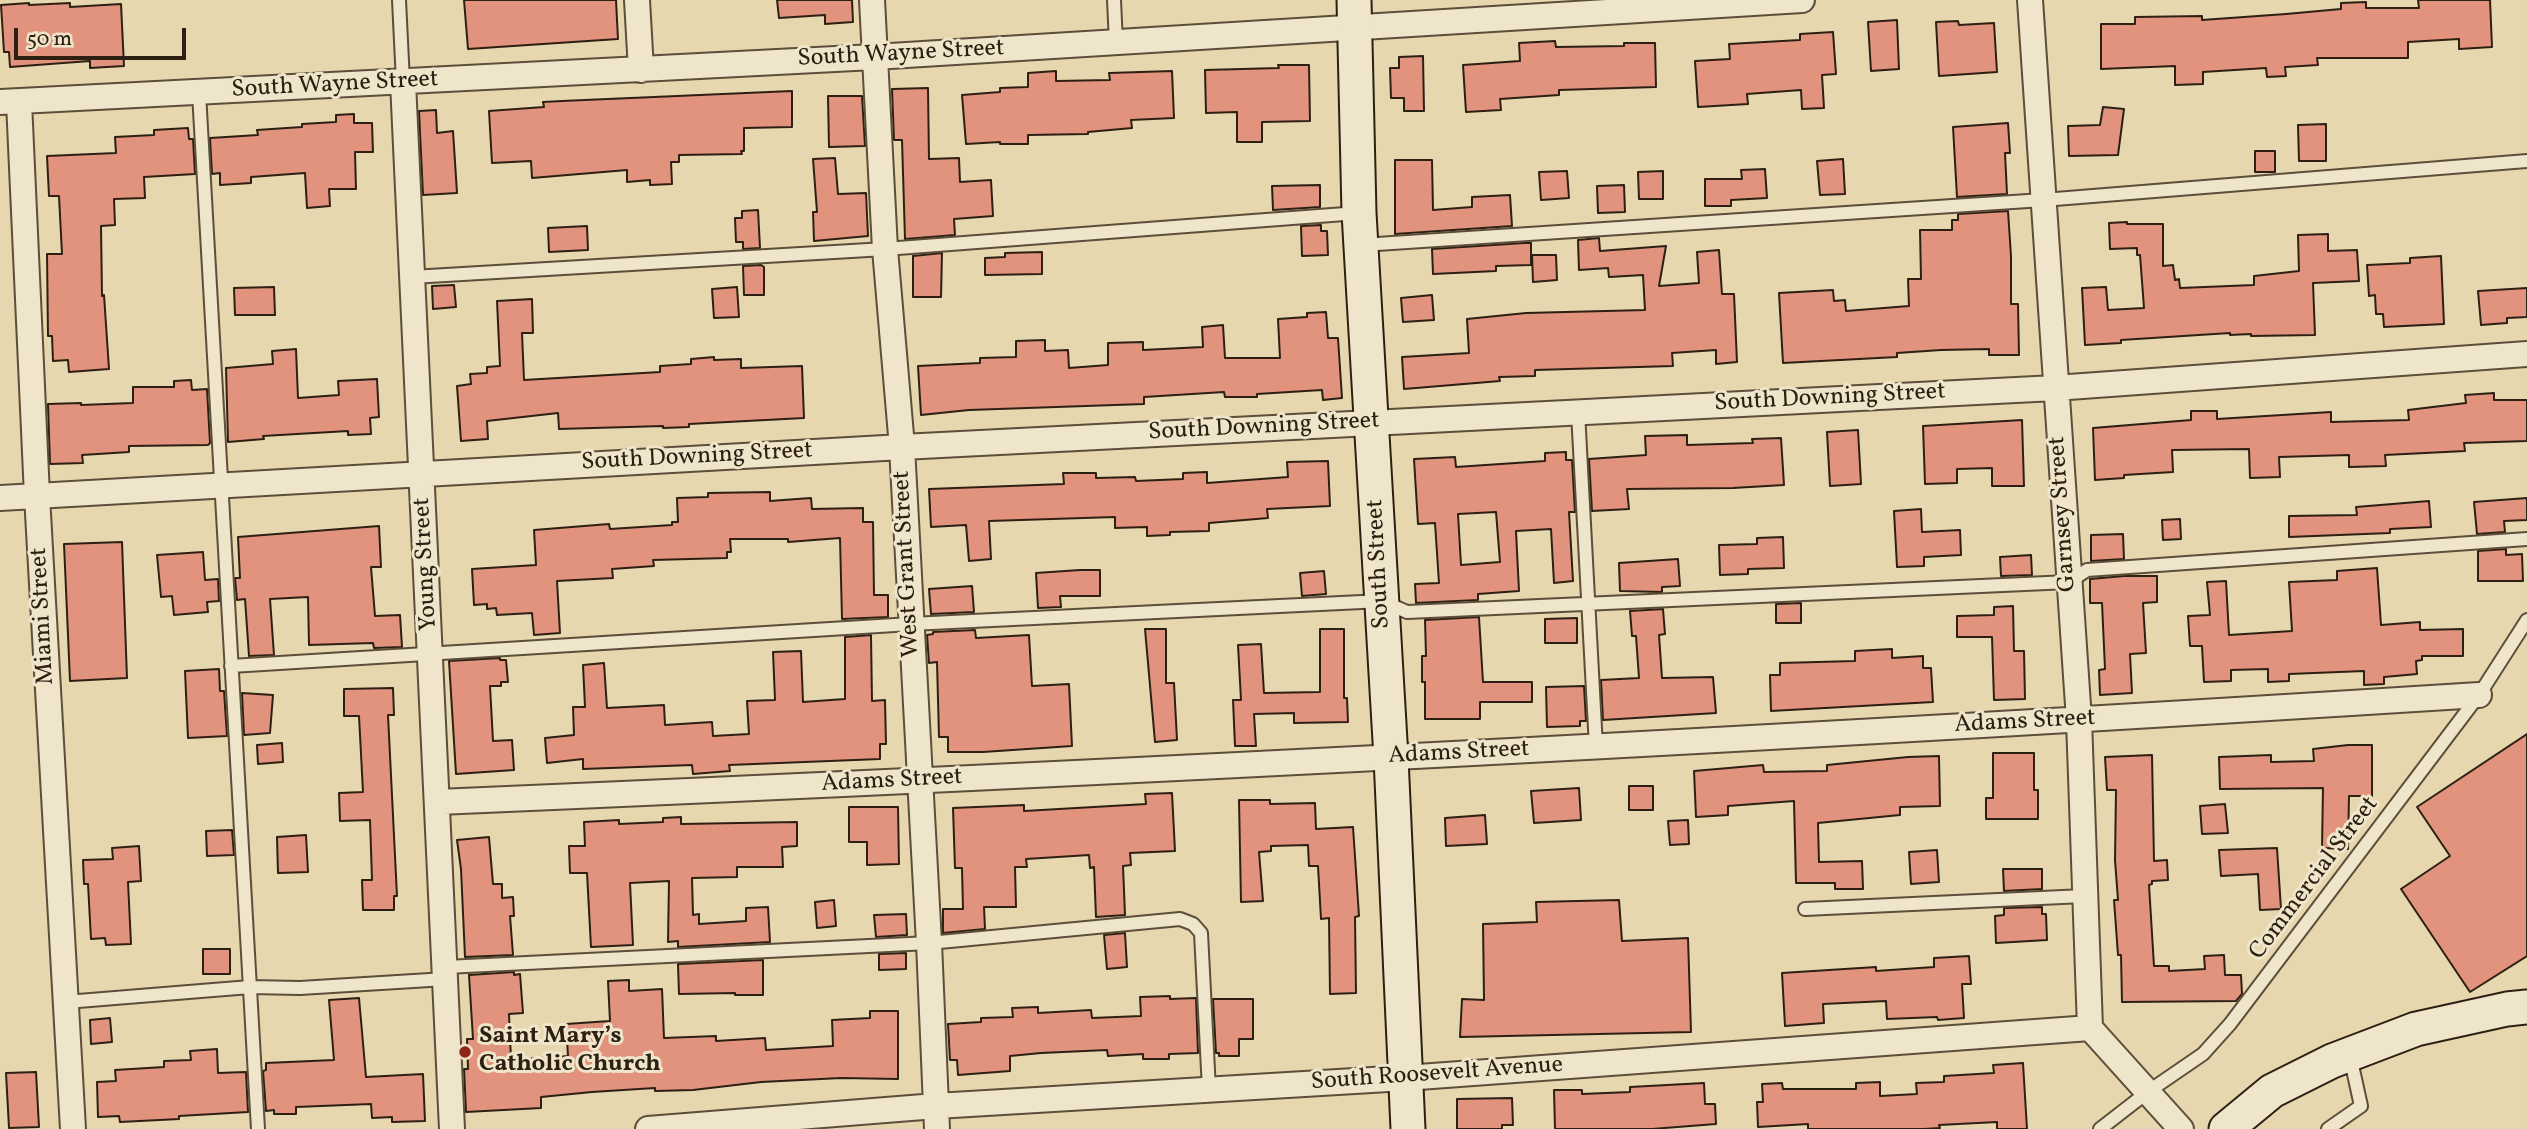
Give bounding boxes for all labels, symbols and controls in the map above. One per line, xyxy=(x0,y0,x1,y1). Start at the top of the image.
scale bar xyxy=(18,14,189,58)
text: 50 m xyxy=(27,25,72,54)
street label: South Wayne Street xyxy=(797,35,1005,75)
street label: South Wayne Street xyxy=(231,66,439,106)
street label: South Downing Street xyxy=(1714,379,1946,419)
street label: South Downing Street xyxy=(1148,408,1380,448)
street label: Garnsey Street xyxy=(2044,435,2084,593)
street label: South Downing Street xyxy=(581,438,813,478)
street label: West Grant Street xyxy=(889,470,927,658)
street label: Young Street xyxy=(409,497,445,631)
street label: South Street xyxy=(1362,498,1398,630)
street label: Miami Street xyxy=(26,546,62,686)
street label: Adams Street xyxy=(1954,705,2096,741)
street label: Adams Street xyxy=(1388,736,1530,772)
street label: Adams Street xyxy=(821,764,963,800)
street label: Commercial Street xyxy=(2244,792,2386,966)
place label: Saint Mary’s Catholic Church xyxy=(479,1024,661,1080)
marker: Saint Mary’s Catholic Church xyxy=(457,1044,473,1060)
street label: South Roosevelt Avenue xyxy=(1310,1052,1564,1098)

